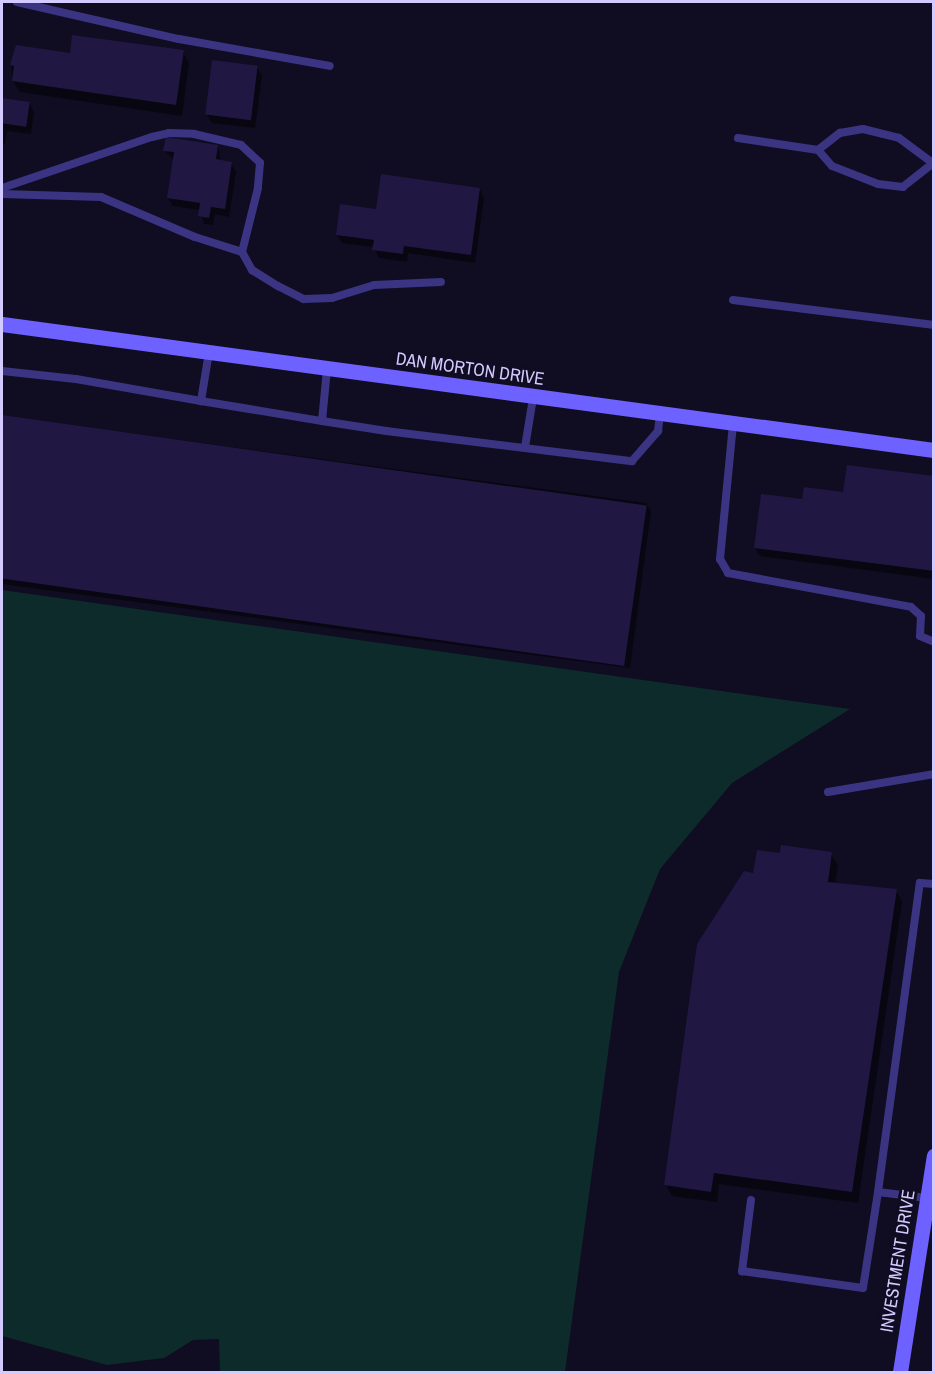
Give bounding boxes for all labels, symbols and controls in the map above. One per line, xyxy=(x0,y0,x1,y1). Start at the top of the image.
street label: DAN MORTON DRIVE xyxy=(394,348,546,390)
street label: INVESTMENT DRIVE xyxy=(876,1188,920,1334)

